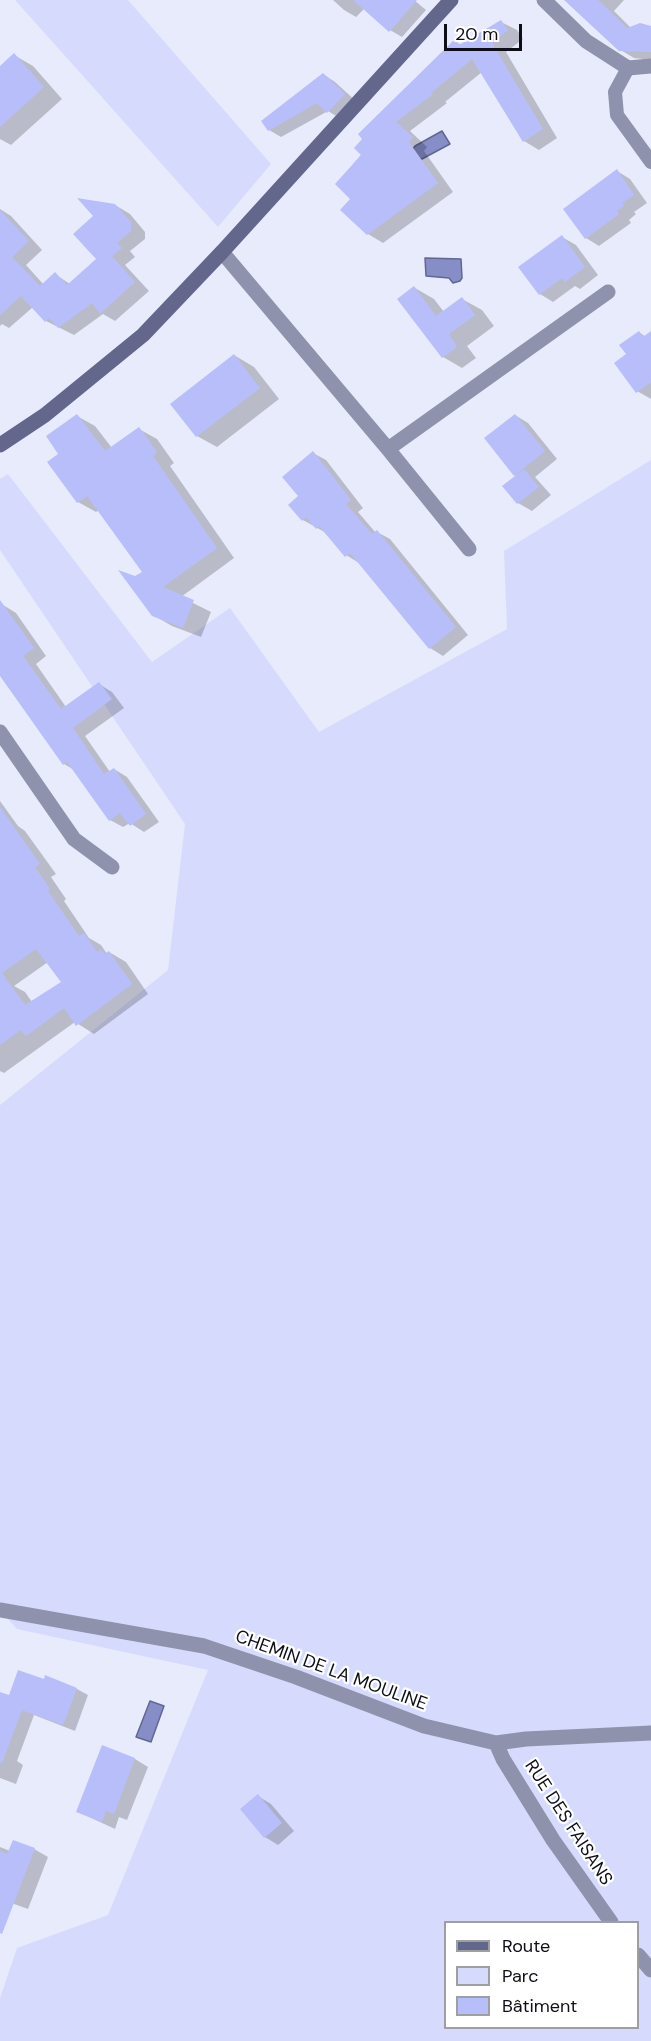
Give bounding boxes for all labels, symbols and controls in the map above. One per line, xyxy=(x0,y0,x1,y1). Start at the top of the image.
scale bar xyxy=(447,12,525,50)
text: 20 m xyxy=(455,22,498,46)
street label: CHEMIN DE LA MOULINE xyxy=(232,1626,430,1716)
street label: RUE DES FAISANS xyxy=(519,1756,617,1890)
legend xyxy=(444,1921,639,2029)
text: Route xyxy=(502,1934,550,1958)
text: Parc xyxy=(502,1964,538,1988)
text: Bâtiment xyxy=(502,1994,577,2018)

